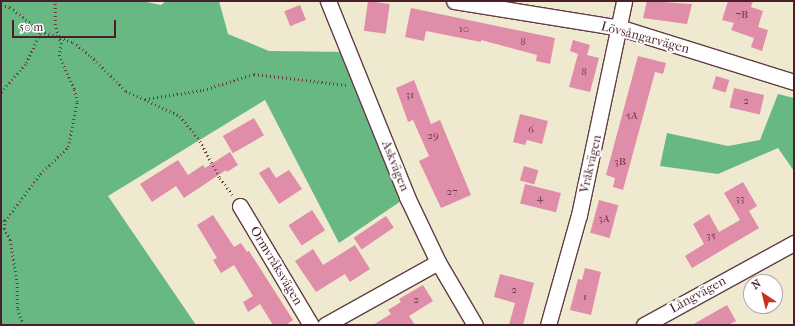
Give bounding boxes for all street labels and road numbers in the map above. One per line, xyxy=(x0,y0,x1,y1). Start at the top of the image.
street label: Lövsångarvägen xyxy=(599,19,691,57)
street label: Vråkvägen xyxy=(577,133,605,195)
street label: Askvägen xyxy=(378,138,412,194)
street label: Ormvråksvägen xyxy=(246,224,306,308)
street label: Långvägen xyxy=(667,273,729,317)

